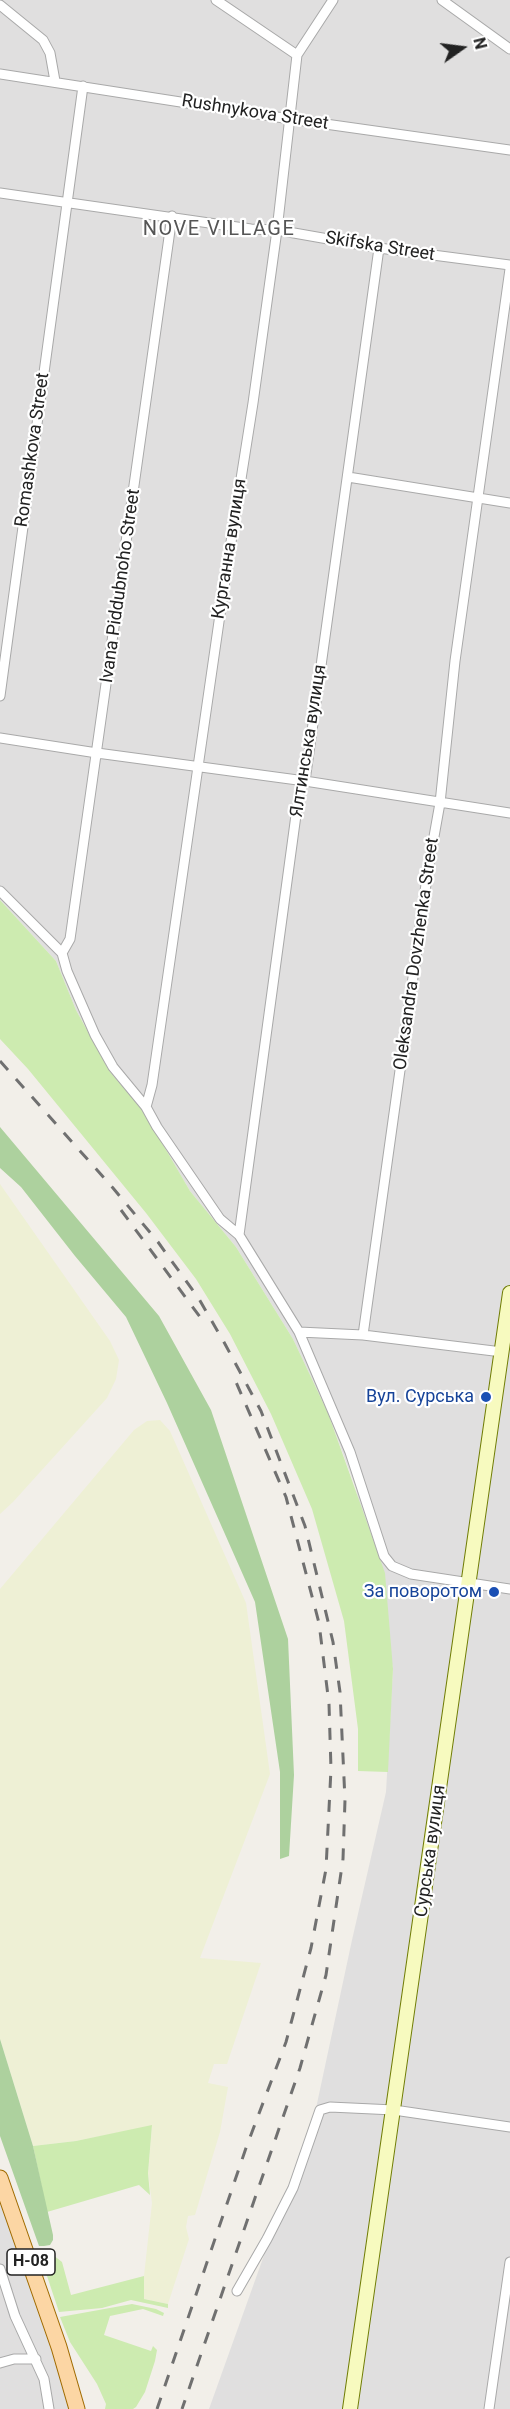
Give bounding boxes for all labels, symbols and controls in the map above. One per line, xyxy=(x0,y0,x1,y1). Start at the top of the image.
north arrow xyxy=(432,18,492,78)
text: N xyxy=(469,36,491,51)
street label: Rushnykova Street xyxy=(180,91,330,135)
district label: NOVE VILLAGE xyxy=(143,218,295,242)
street label: Skifska Street xyxy=(324,228,436,266)
street label: Romashkova Street xyxy=(11,371,55,529)
street label: Курганна вулиця xyxy=(208,477,252,621)
street label: Ivana Piddubnoho Street xyxy=(97,488,145,684)
street label: Ялтинська вулиця xyxy=(286,663,332,819)
street label: Oleksandra Dovzhenka Street xyxy=(390,836,444,1072)
place label: Вул. Сурська xyxy=(366,1386,474,1408)
marker: Вул. Сурська xyxy=(479,1390,493,1404)
place label: За поворотом xyxy=(364,1581,482,1603)
marker: За поворотом xyxy=(487,1585,501,1599)
street label: Сурська вулиця xyxy=(411,1783,451,1919)
road number: Н-08 xyxy=(7,2249,55,2275)

